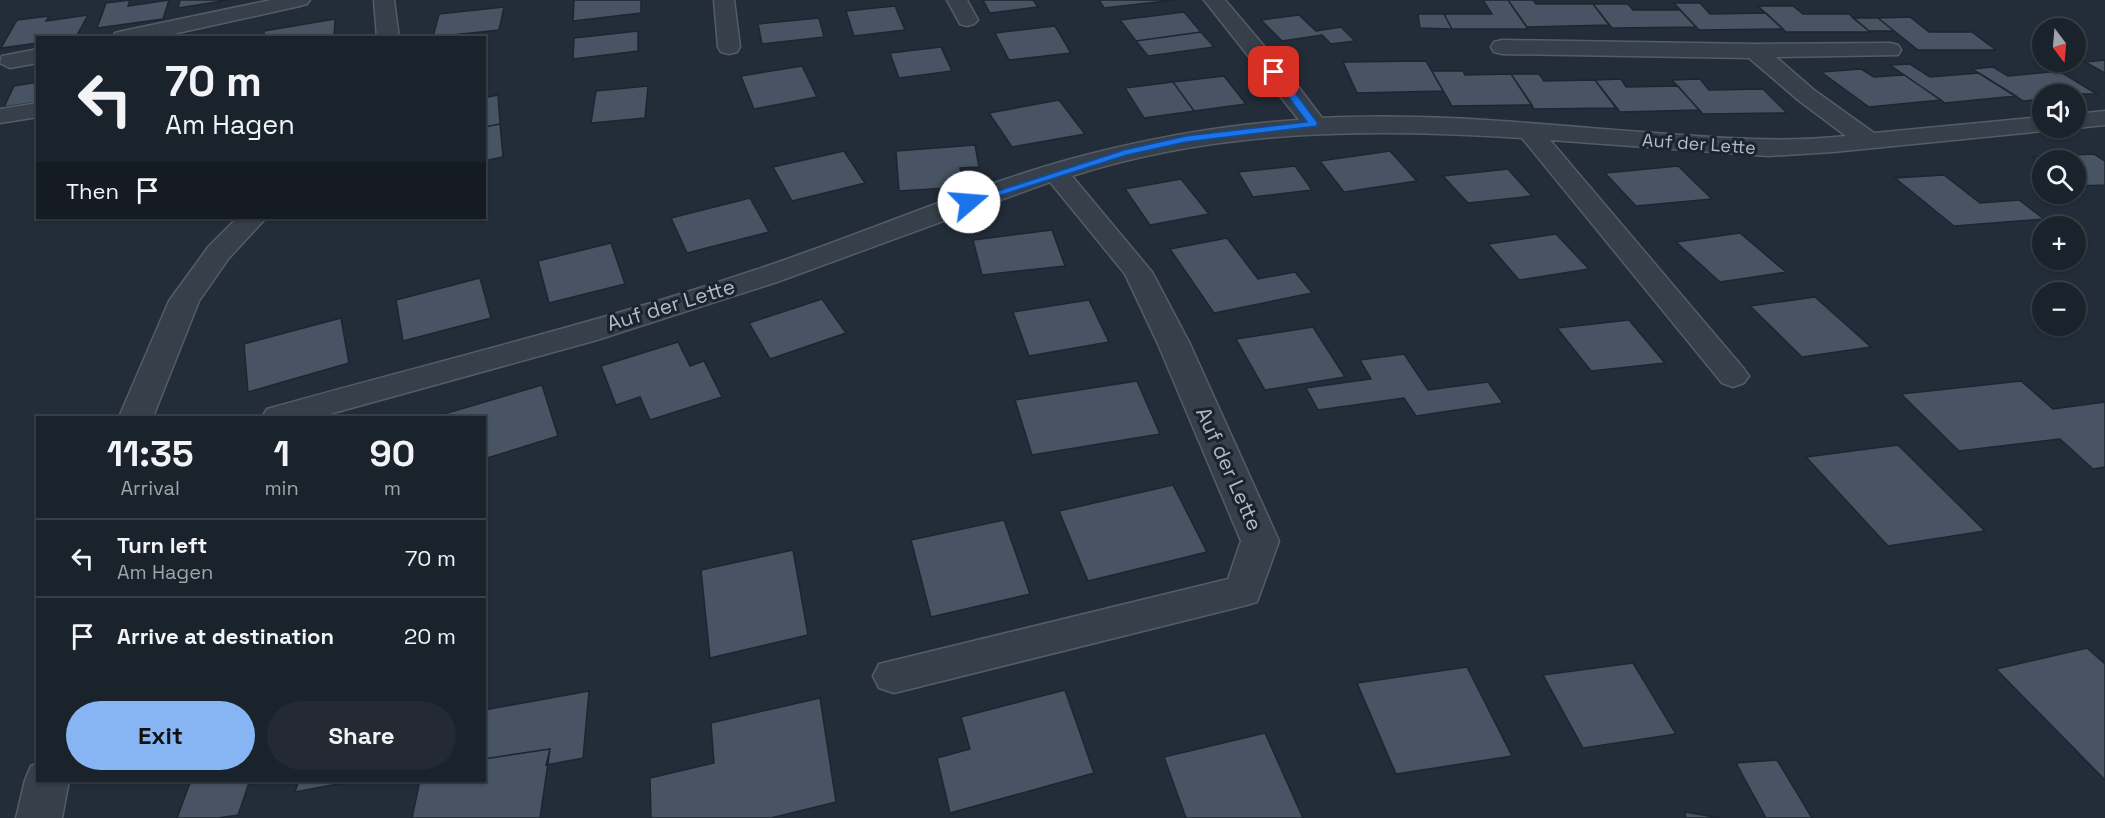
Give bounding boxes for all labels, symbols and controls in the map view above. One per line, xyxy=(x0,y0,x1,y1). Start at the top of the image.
north arrow xyxy=(2032,18,2086,72)
map controls xyxy=(2032,18,2086,336)
pin xyxy=(1248,46,1299,97)
text: 70 m xyxy=(165,55,262,108)
icon: arrive xyxy=(1257,55,1290,88)
icon: left xyxy=(66,60,144,138)
button: sound xyxy=(2032,84,2086,138)
text: Am Hagen xyxy=(165,107,295,142)
street label: Auf der Lette xyxy=(1641,128,1757,159)
button: search xyxy=(2032,150,2086,204)
position arrow xyxy=(937,170,1001,234)
icon: arrive xyxy=(131,174,164,207)
text: Then xyxy=(66,177,119,205)
button: + xyxy=(2032,216,2086,270)
street label: Auf der Lette xyxy=(603,272,738,337)
button: − xyxy=(2032,282,2086,336)
street label: Auf der Lette xyxy=(1190,403,1269,535)
text: 11:35 xyxy=(107,431,194,477)
text: 1 xyxy=(273,431,290,477)
text: 90 xyxy=(370,431,415,477)
text: Arrival xyxy=(120,475,180,501)
text: min xyxy=(264,475,299,501)
text: m xyxy=(384,475,401,501)
text: Turn left xyxy=(117,531,207,559)
icon: left xyxy=(66,542,99,575)
text: 70 m xyxy=(405,544,456,572)
text: Am Hagen xyxy=(117,559,213,585)
icon: arrive xyxy=(66,620,99,653)
text: Arrive at destination xyxy=(117,622,334,650)
text: 20 m xyxy=(404,622,456,650)
button: Exit xyxy=(66,701,255,770)
button: Share xyxy=(267,701,456,770)

